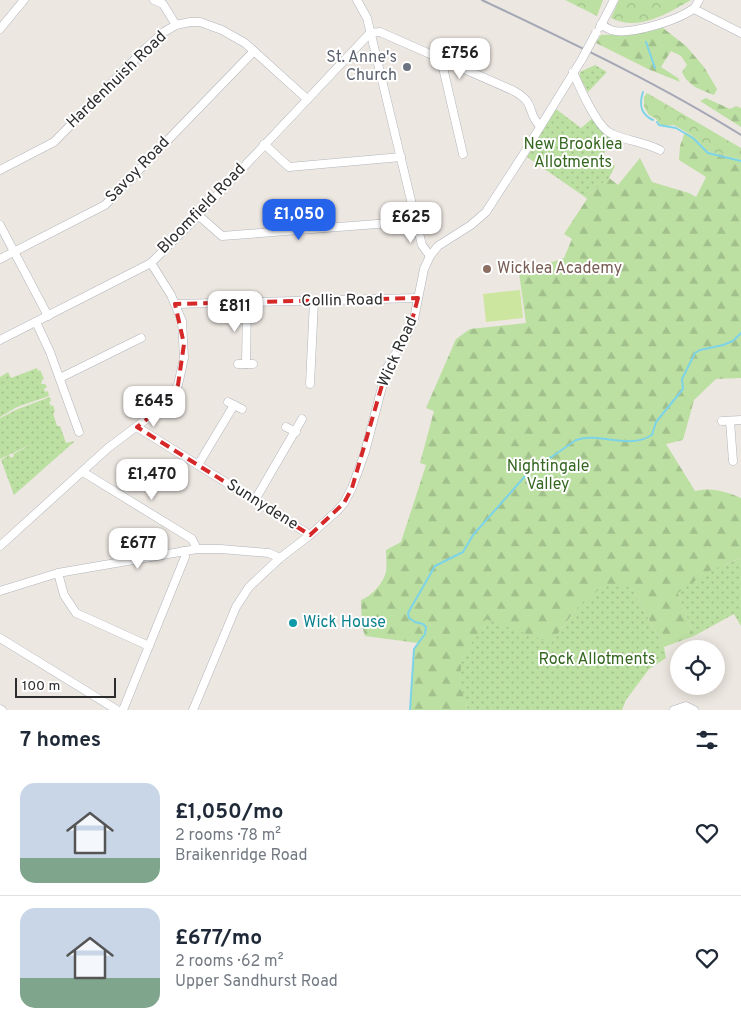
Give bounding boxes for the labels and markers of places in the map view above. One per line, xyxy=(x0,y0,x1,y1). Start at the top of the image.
pin: £756 xyxy=(430,38,490,80)
place label: St. Anne's Church xyxy=(326,48,397,86)
marker: St. Anne's Church xyxy=(401,61,413,73)
pin: £1,050 xyxy=(258,198,340,241)
pin: £625 xyxy=(381,202,441,244)
place label: Wicklea Academy xyxy=(497,259,622,279)
marker: Wicklea Academy xyxy=(481,263,493,275)
pin: £811 xyxy=(205,290,265,333)
pin: £645 xyxy=(124,386,184,428)
pin: £1,470 xyxy=(111,458,193,501)
pin: £677 xyxy=(108,528,168,570)
place label: Wick House xyxy=(303,613,386,633)
marker: Wick House xyxy=(287,617,299,629)

